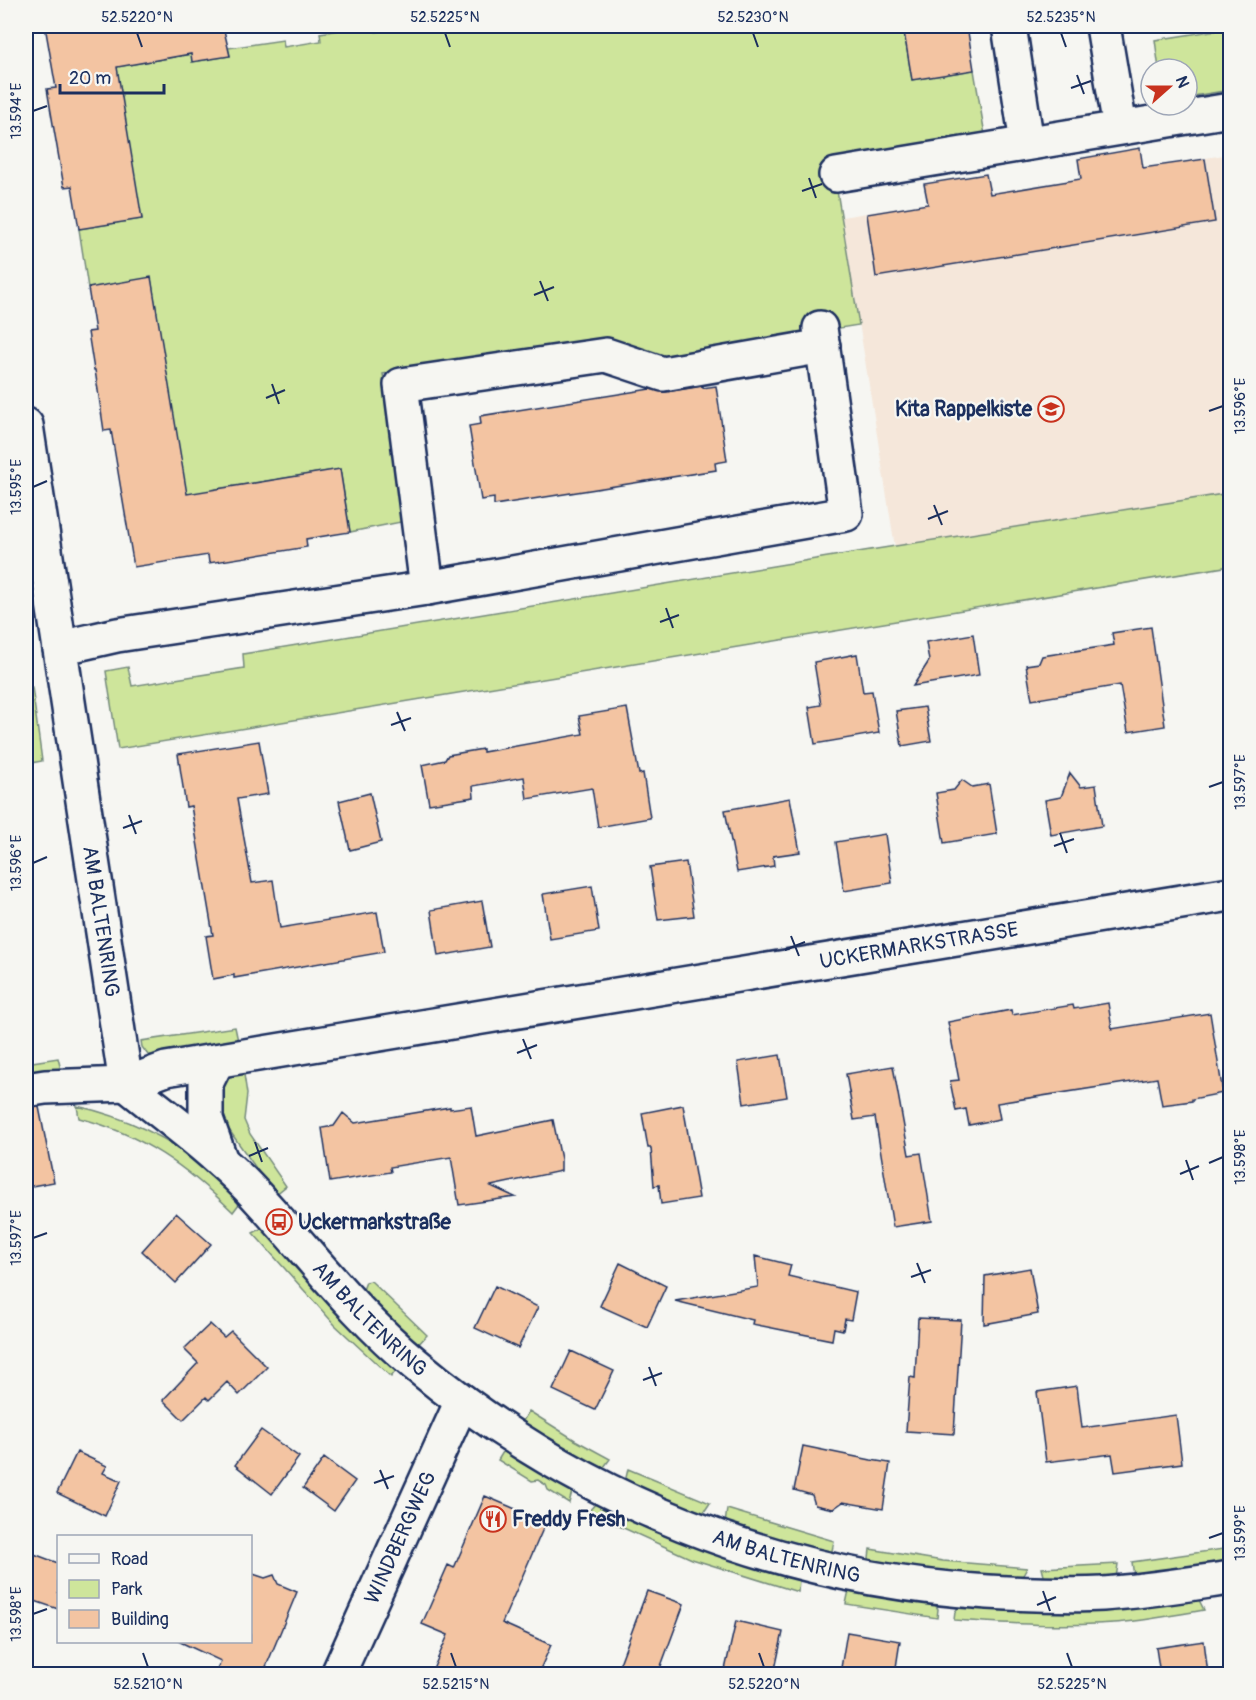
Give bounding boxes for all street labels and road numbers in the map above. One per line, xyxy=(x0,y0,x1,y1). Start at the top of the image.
street label: AM BALTENRING xyxy=(76,844,126,999)
street label: UCKERMARKSTRASSE xyxy=(817,916,1021,975)
street label: AM BALTENRING xyxy=(306,1256,433,1383)
street label: WINDBERGWEG xyxy=(359,1467,442,1608)
street label: AM BALTENRING xyxy=(709,1523,863,1590)

